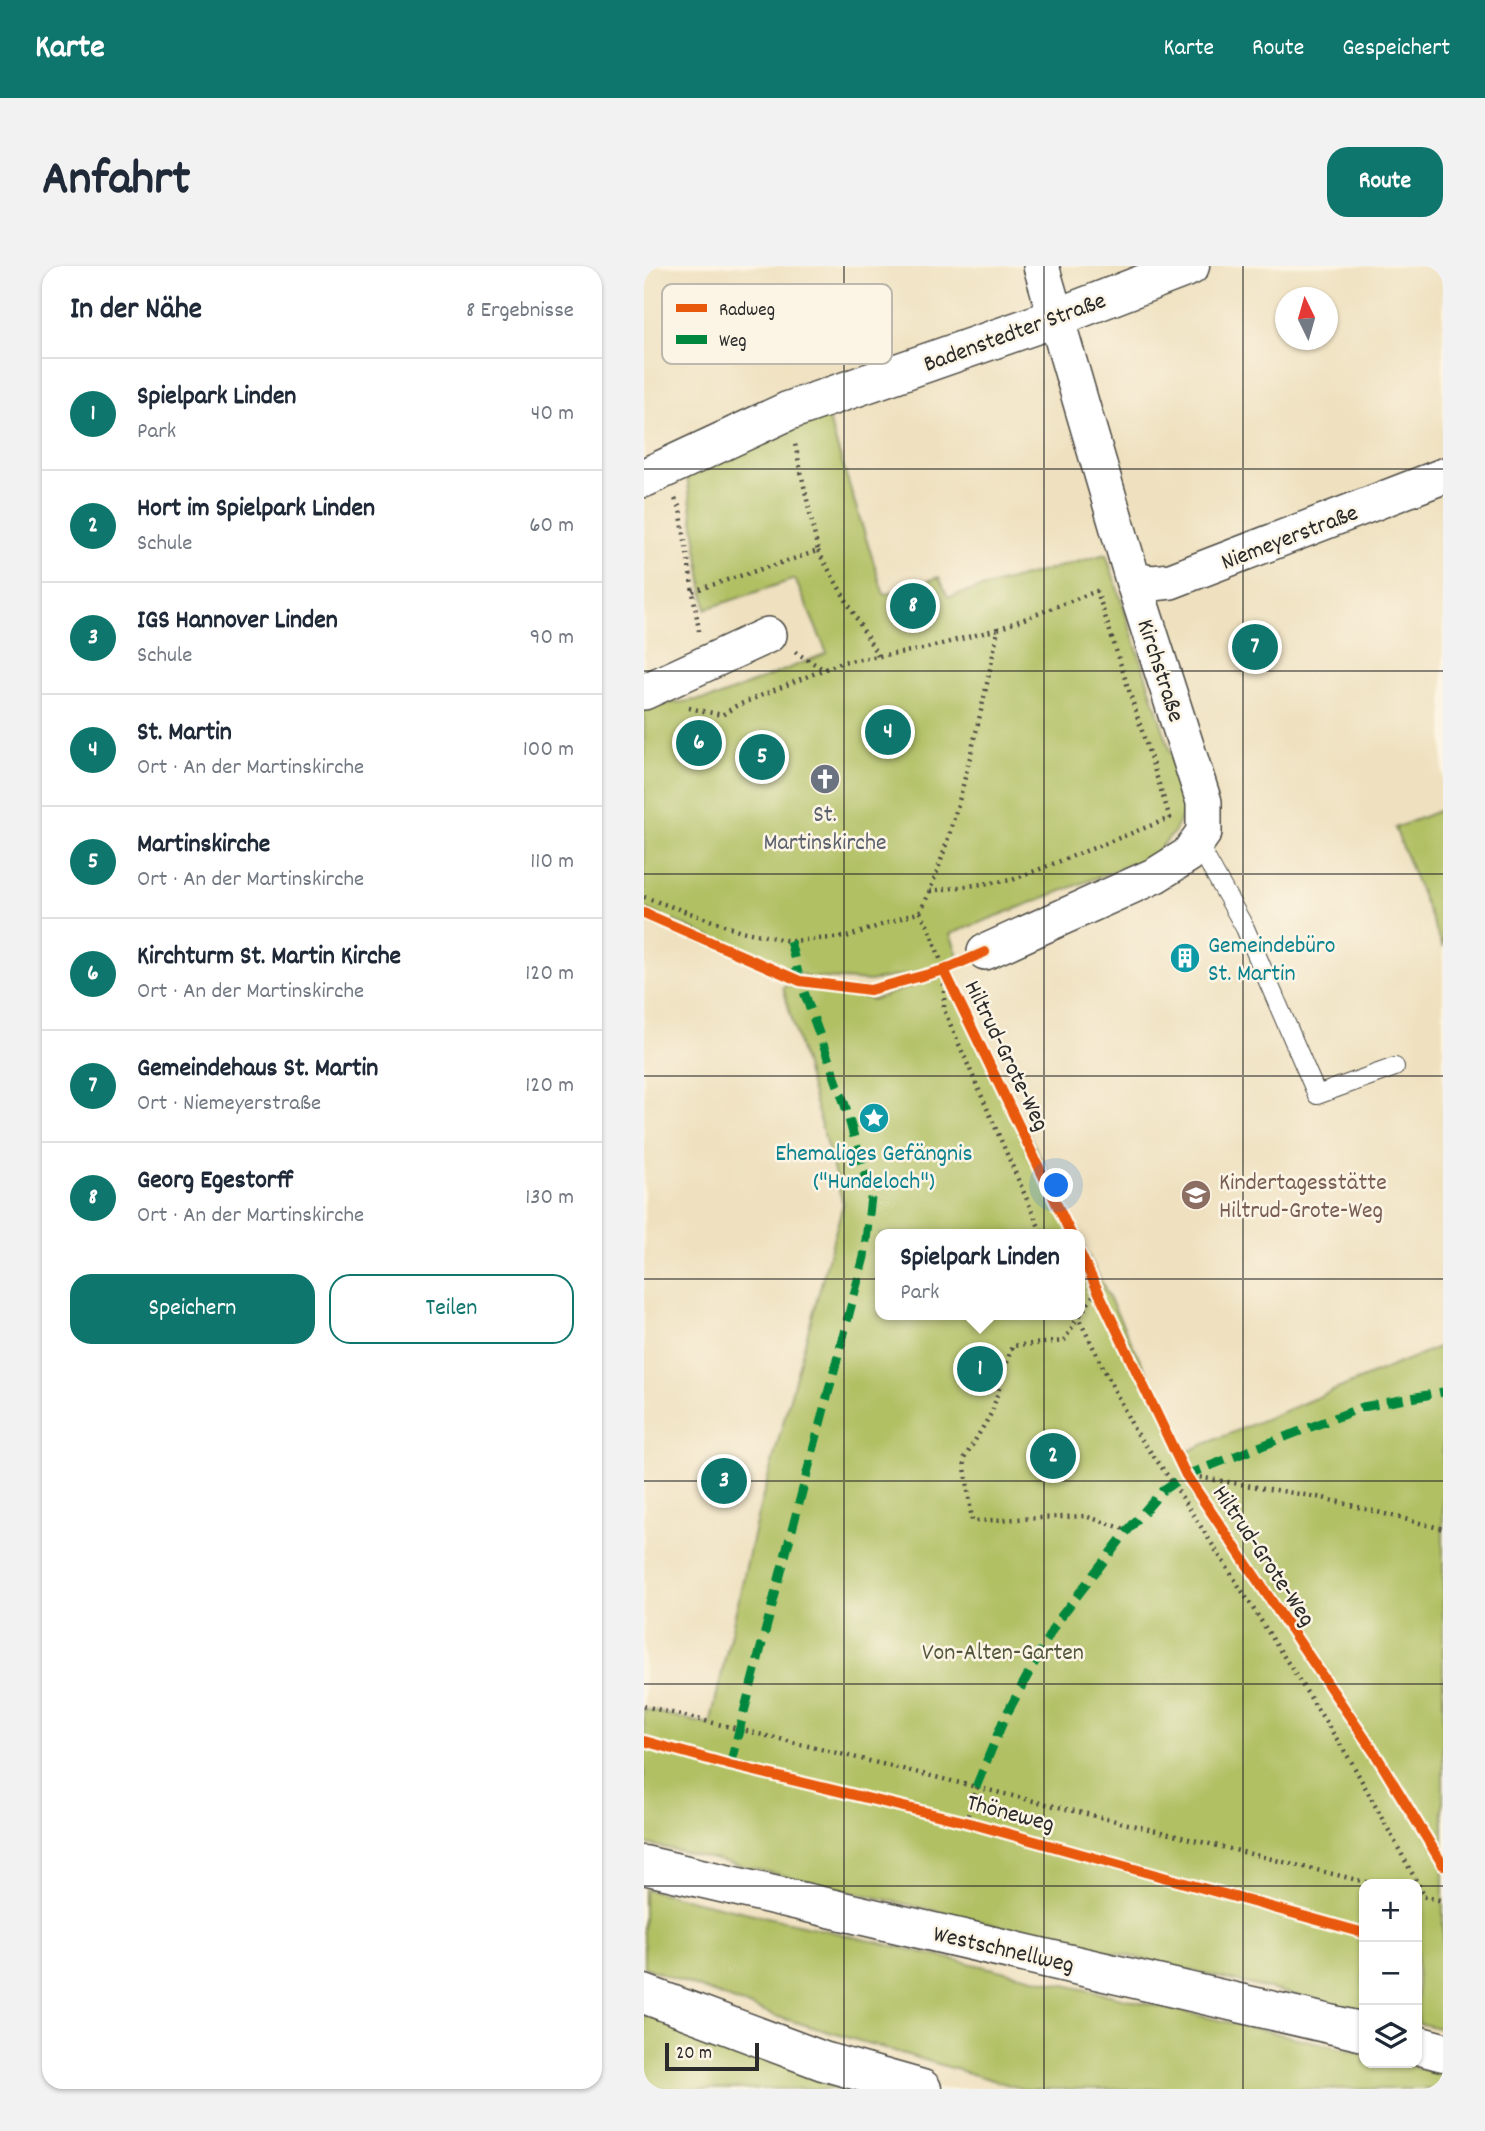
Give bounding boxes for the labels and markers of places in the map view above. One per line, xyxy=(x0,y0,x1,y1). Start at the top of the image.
pin: 8 xyxy=(890,580,936,632)
pin: 7 xyxy=(1232,621,1278,673)
pin: 4 xyxy=(865,706,911,758)
pin: 6 xyxy=(676,717,722,769)
pin: 5 xyxy=(739,731,785,783)
church icon: St. Martinskirche xyxy=(808,762,842,796)
place label: St. Martinskirche xyxy=(764,799,887,861)
place label: Gemeindebüro St. Martin xyxy=(1208,930,1335,992)
building icon: Gemeindebüro St. Martin xyxy=(1168,941,1202,975)
place icon: Ehemaliges Gefängnis ("Hundeloch") xyxy=(857,1101,891,1135)
place label: Ehemaliges Gefängnis ("Hundeloch") xyxy=(775,1138,973,1200)
place label: Kindertagesstätte Hiltrud-Grote-Weg xyxy=(1219,1167,1387,1229)
school or university icon: Kindertagesstätte Hiltrud-Grote-Weg xyxy=(1179,1178,1213,1212)
pin: 1 xyxy=(957,1343,1003,1395)
pin: 2 xyxy=(1030,1430,1076,1482)
pin: 3 xyxy=(701,1455,747,1507)

